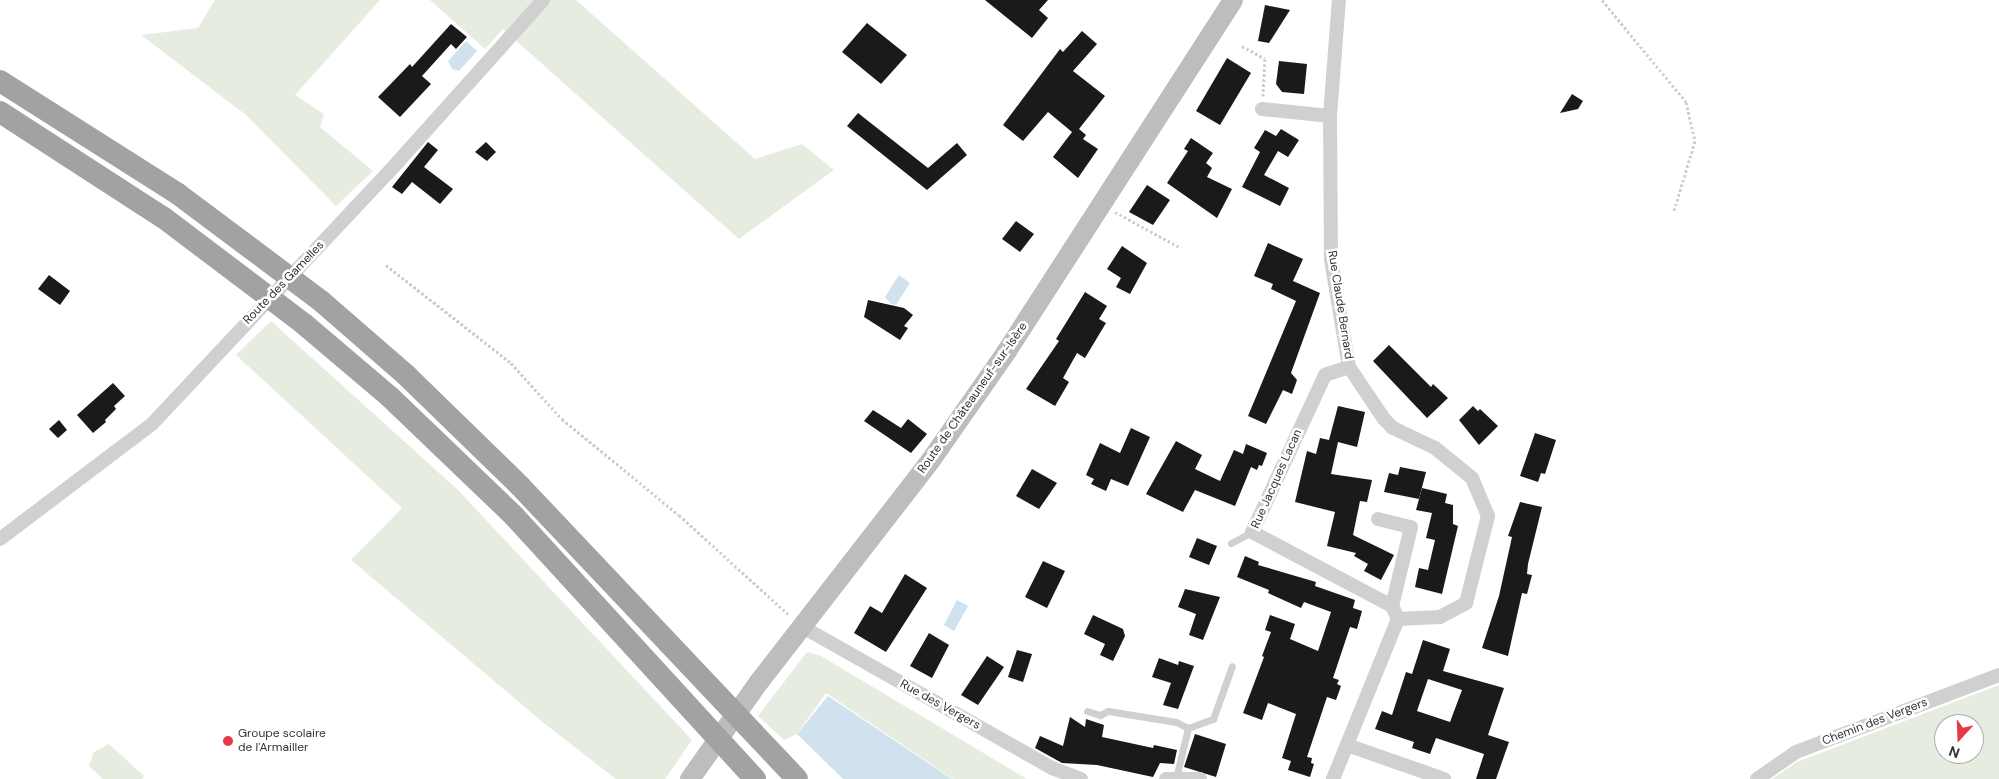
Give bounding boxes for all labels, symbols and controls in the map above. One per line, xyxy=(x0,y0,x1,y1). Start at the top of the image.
street label: Route des Gamelles xyxy=(241,238,327,328)
street label: Rue Claude Bernard xyxy=(1324,250,1356,360)
street label: Route de Châteauneuf-sur-Isère xyxy=(915,320,1031,476)
street label: Rue Jacques Lacan xyxy=(1249,427,1305,531)
street label: Rue des Vergers xyxy=(897,677,983,733)
street label: Chemin des Vergers xyxy=(1820,695,1930,749)
north arrow xyxy=(1934,714,1984,764)
place label: Groupe scolaire de l'Armailler xyxy=(238,727,326,755)
marker: Groupe scolaire de l'Armailler xyxy=(222,735,234,747)
text: N xyxy=(1946,742,1962,762)

